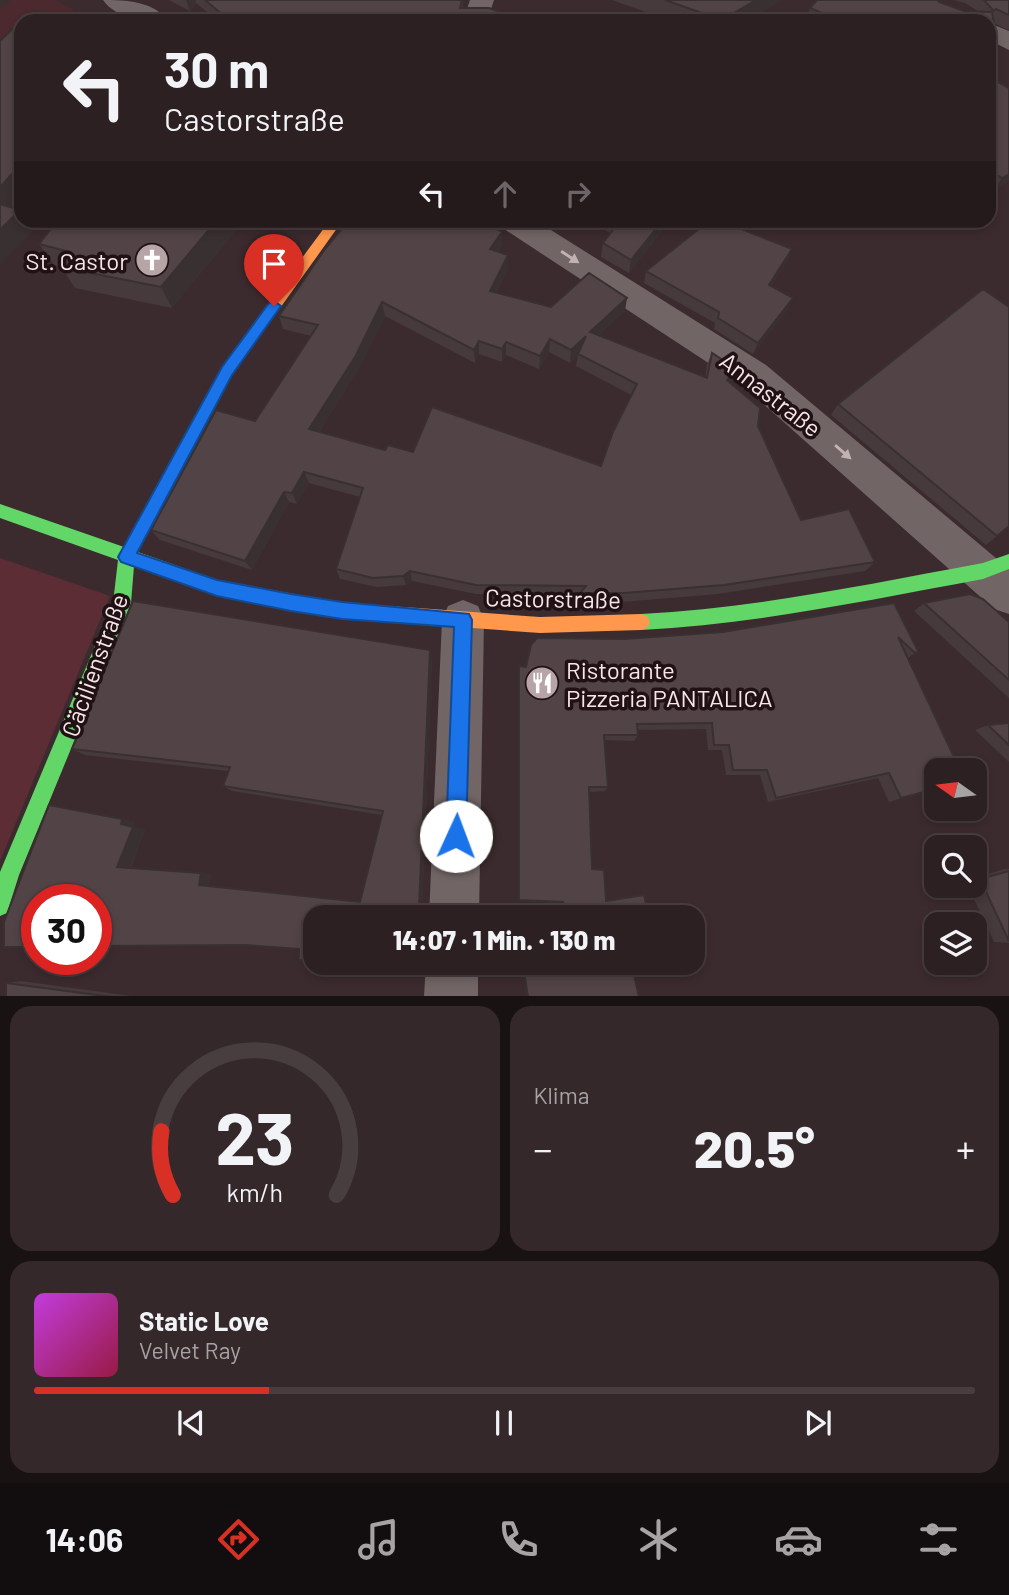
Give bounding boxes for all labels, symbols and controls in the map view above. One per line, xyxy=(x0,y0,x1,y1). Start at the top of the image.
text: 30 m xyxy=(164,39,269,98)
icon: left xyxy=(49,42,140,133)
text: Castorstraße xyxy=(164,99,345,137)
icon: left xyxy=(413,175,451,213)
icon: ahead xyxy=(486,175,524,213)
icon: right xyxy=(559,175,597,213)
pin xyxy=(244,234,304,306)
church icon: St. Castor xyxy=(133,241,171,279)
icon: arrive xyxy=(255,245,293,283)
place label: St. Castor xyxy=(25,246,128,275)
one-way arrow xyxy=(560,251,579,264)
street label: Annastraße xyxy=(715,346,827,442)
one-way arrow xyxy=(835,444,852,459)
street label: Castorstraße xyxy=(485,582,621,614)
street label: Cäcilienstraße xyxy=(55,590,133,740)
place label: Ristorante Pizzeria PANTALICA xyxy=(566,655,773,712)
restaurant icon: Ristorante Pizzeria PANTALICA xyxy=(523,664,561,702)
north arrow xyxy=(924,758,987,821)
map controls xyxy=(924,758,987,975)
position arrow xyxy=(419,799,493,873)
button: search xyxy=(924,835,987,898)
speed limit sign: 30 xyxy=(21,884,112,975)
button: layers xyxy=(924,912,987,975)
text: 14:07 · 1 Min. · 130 m xyxy=(393,924,615,955)
text: Klima xyxy=(534,1081,589,1109)
text: 23 xyxy=(215,1092,294,1180)
text: 20.5° xyxy=(694,1116,815,1178)
text: − xyxy=(534,1125,553,1171)
text: + xyxy=(956,1125,975,1171)
text: km/h xyxy=(226,1176,283,1206)
text: Static Love xyxy=(139,1305,269,1336)
text: Velvet Ray xyxy=(139,1336,241,1364)
icon: previous xyxy=(172,1404,210,1442)
icon: pause xyxy=(485,1404,523,1442)
icon: next xyxy=(799,1404,837,1442)
icon: directions xyxy=(214,1515,263,1564)
icon: music xyxy=(354,1515,403,1564)
icon: phone xyxy=(494,1515,543,1564)
icon: climate xyxy=(634,1515,683,1564)
icon: car xyxy=(774,1515,823,1564)
icon: filters xyxy=(914,1515,963,1564)
text: 14:06 xyxy=(46,1520,123,1558)

